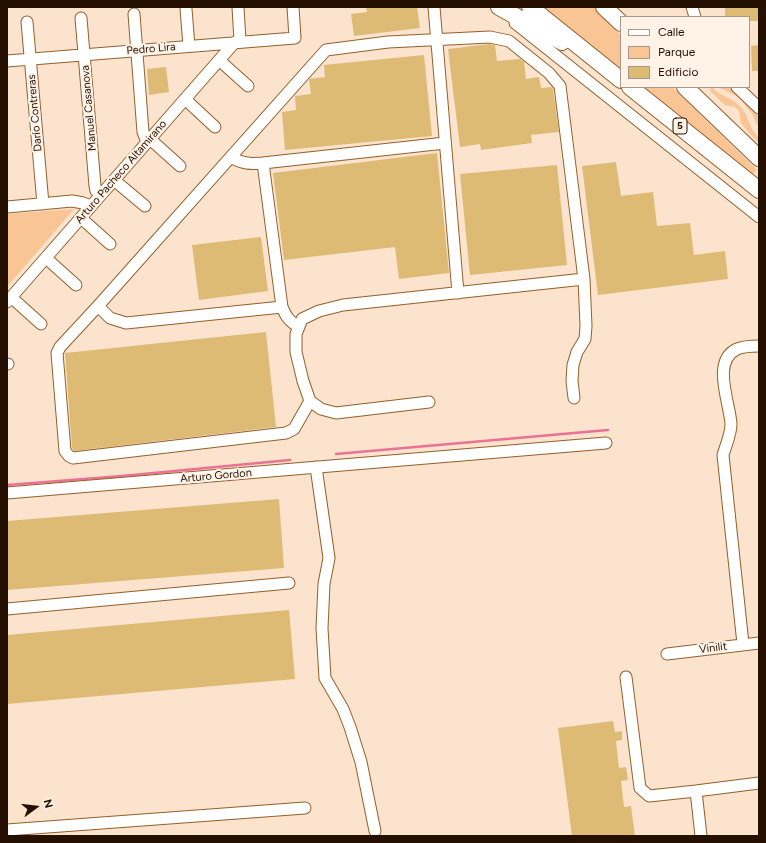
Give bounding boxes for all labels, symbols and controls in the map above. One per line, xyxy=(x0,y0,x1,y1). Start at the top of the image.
legend xyxy=(620,16,750,88)
text: Calle xyxy=(658,25,685,39)
street label: Pedro Lira xyxy=(126,40,176,58)
text: Parque xyxy=(658,45,695,59)
street label: Manuel Casanova xyxy=(79,64,99,152)
text: Edificio xyxy=(658,65,698,79)
street label: Darío Contreras xyxy=(25,74,45,152)
street label: Arturo Pacheco Altamirano xyxy=(73,118,169,226)
road number: 5 xyxy=(673,118,687,134)
street label: Arturo Gordon xyxy=(180,466,252,486)
street label: Vinilit xyxy=(698,640,728,656)
north arrow xyxy=(16,787,56,827)
text: N xyxy=(41,798,55,810)

